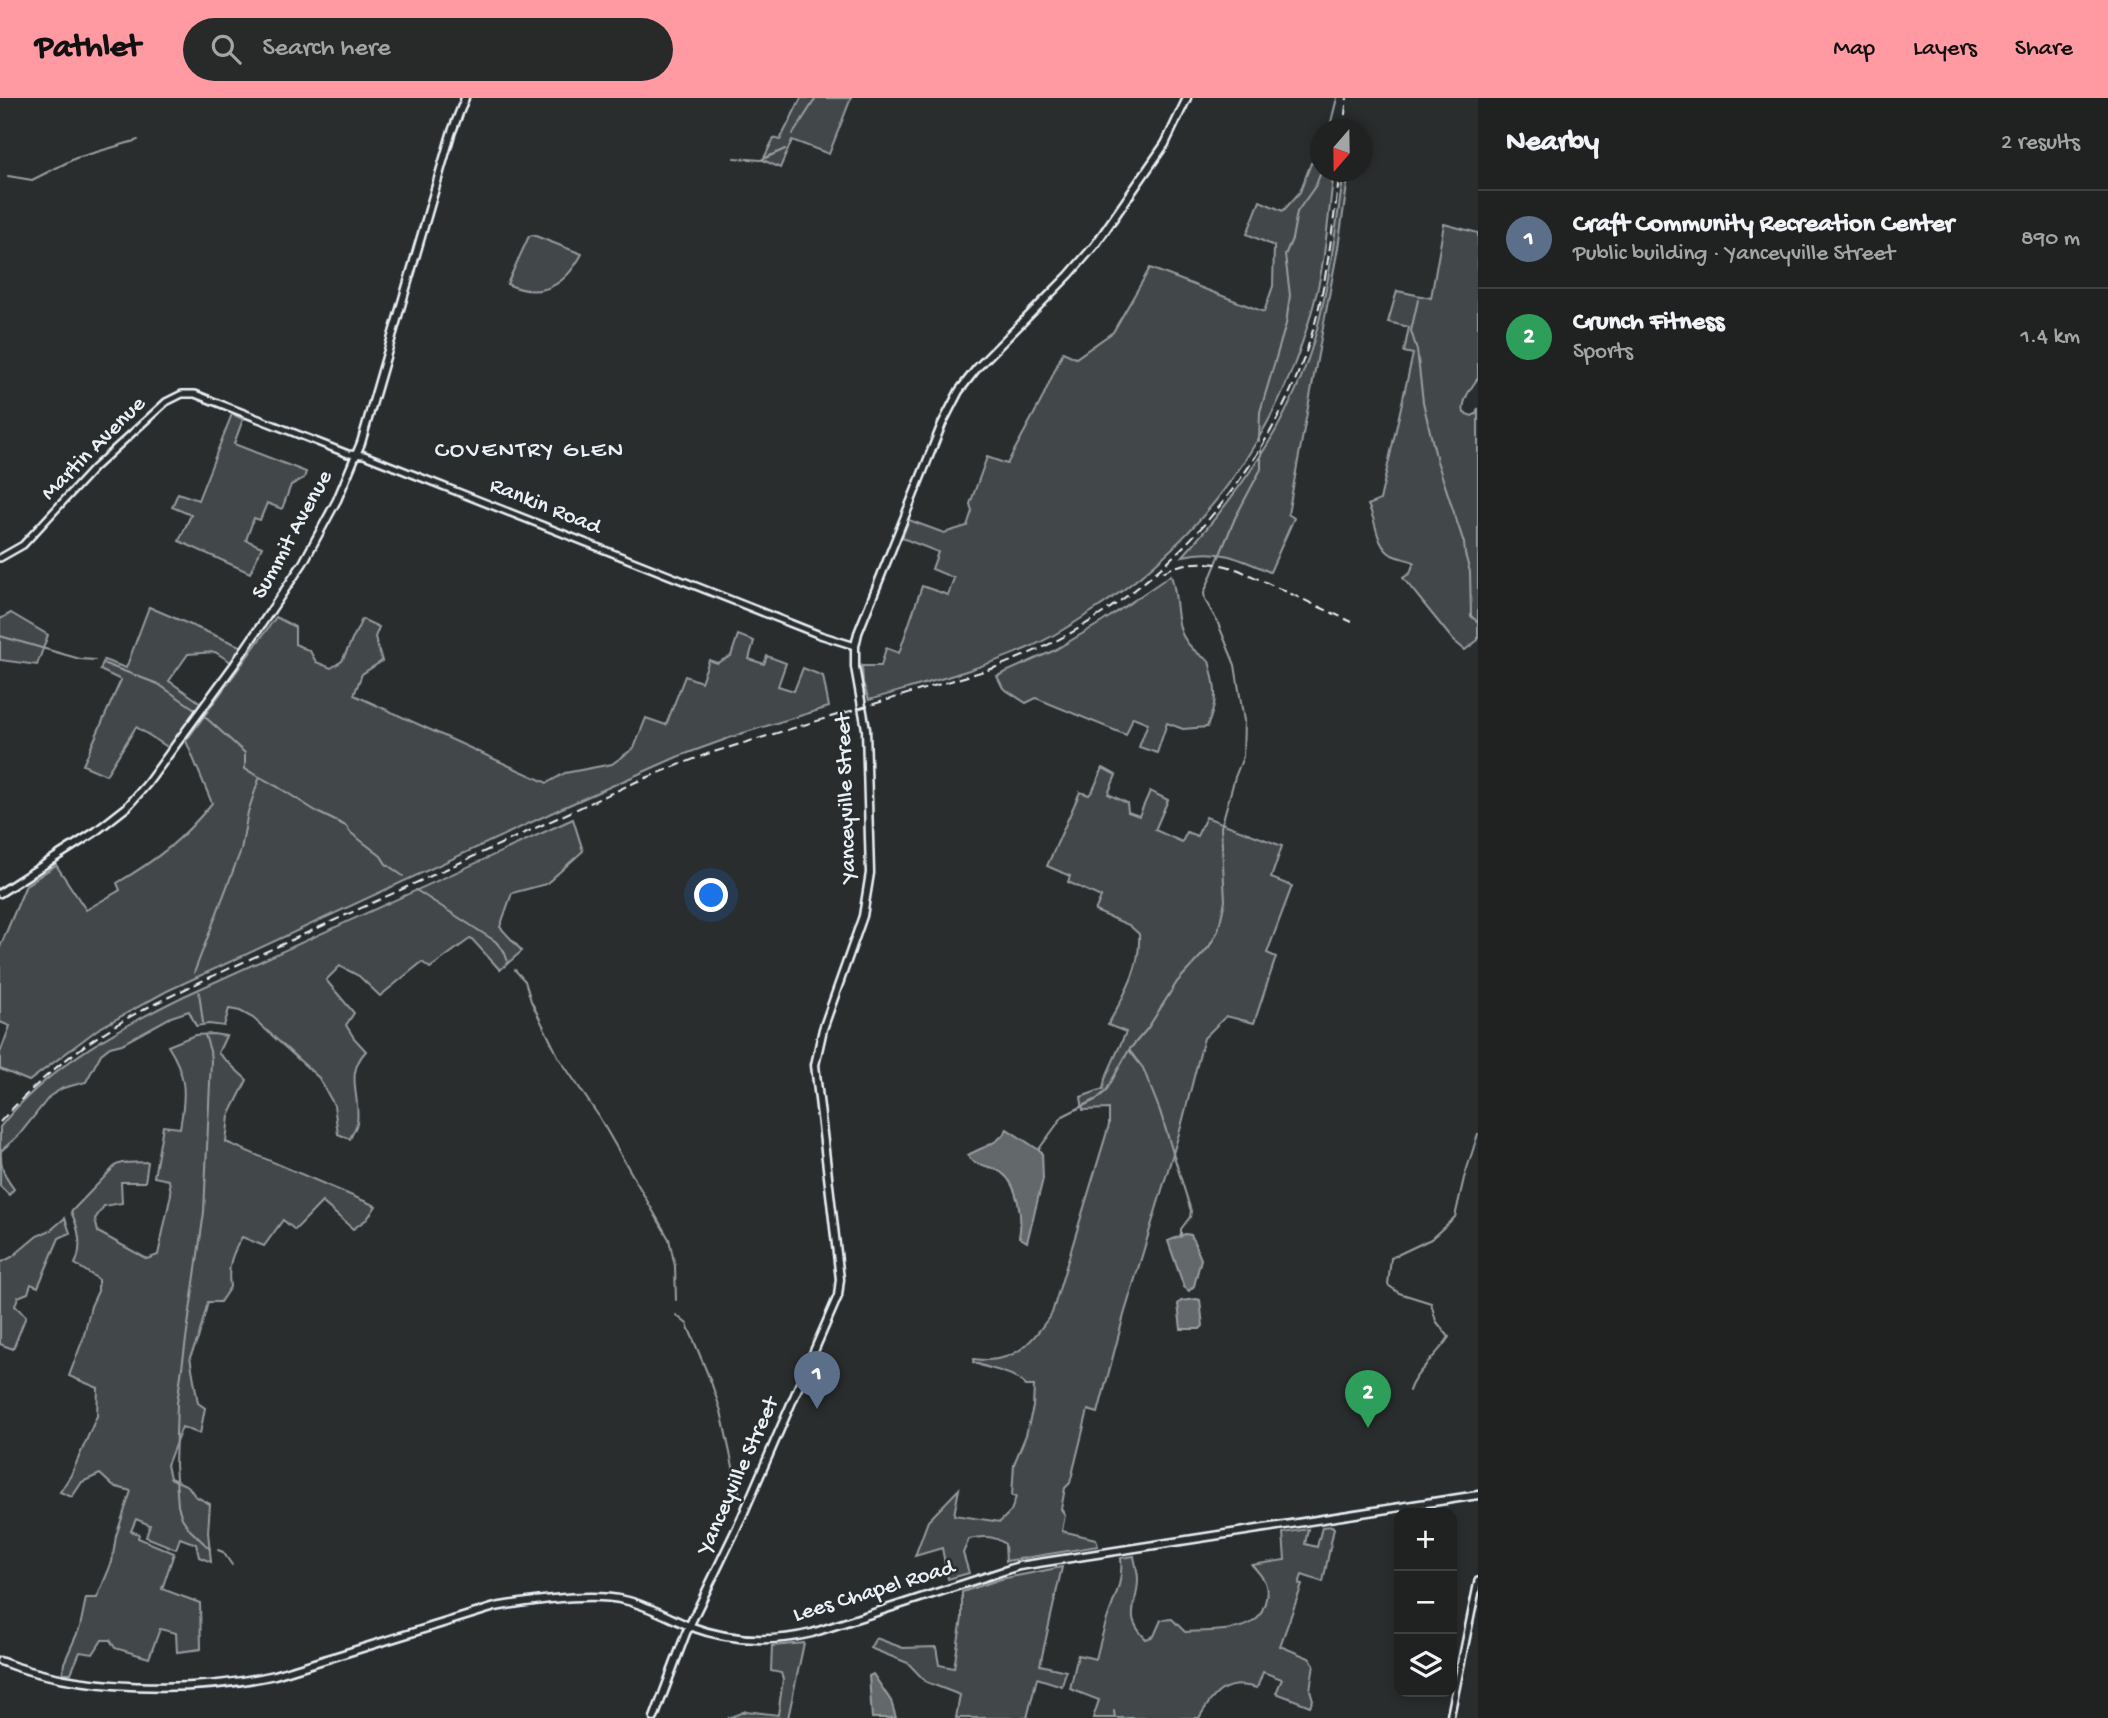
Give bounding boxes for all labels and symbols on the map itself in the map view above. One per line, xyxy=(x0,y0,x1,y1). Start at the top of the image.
north arrow xyxy=(1310,119,1373,182)
street label: Martin Avenue xyxy=(36,390,153,507)
district label: COVENTRY GLEN xyxy=(435,437,625,466)
street label: Summit Avenue xyxy=(246,465,340,604)
street label: Rankin Road xyxy=(485,472,606,542)
street label: Yanceyville Street xyxy=(830,711,864,885)
your location xyxy=(694,878,728,912)
pin: 1 xyxy=(794,1351,840,1409)
pin: 2 xyxy=(1345,1370,1391,1428)
street label: Yanceyville Street xyxy=(691,1392,786,1561)
street label: Lees Chapel Road xyxy=(790,1554,960,1629)

